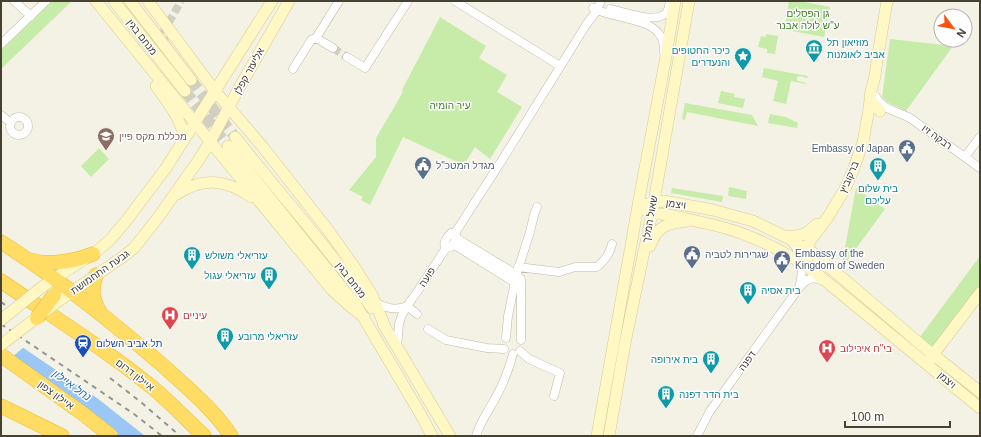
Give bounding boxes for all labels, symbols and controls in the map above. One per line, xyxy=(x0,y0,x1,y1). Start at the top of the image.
park label: גן הפסלים ע"ש לולה אבנר xyxy=(776,8,840,31)
north arrow xyxy=(933,8,973,48)
street label: מנחם בגין xyxy=(125,17,159,57)
text: N xyxy=(954,27,969,40)
place label: מוזיאון תל אביב לאומנות xyxy=(827,37,886,60)
museum icon: מוזיאון תל אביב לאומנות xyxy=(804,38,824,63)
street label: אליעזר קפלן xyxy=(232,45,267,96)
place label: כיכר החטופים והנעדרים xyxy=(672,45,730,68)
place icon: כיכר החטופים והנעדרים xyxy=(733,46,753,71)
park label: עיר הומיה xyxy=(429,100,471,111)
street label: רבקה זיו xyxy=(920,122,954,152)
school or university icon: מכללת מקס פיין xyxy=(96,126,116,151)
place label: מכללת מקס פיין xyxy=(119,131,187,142)
public building icon: Embassy of Japan xyxy=(897,138,917,163)
place label: Embassy of Japan xyxy=(812,143,894,154)
public building icon: מגדל המטכ"ל xyxy=(413,155,433,180)
building icon: בית שלום עליכם xyxy=(868,156,888,181)
street label: ברקוביץ xyxy=(837,159,861,195)
place label: מגדל המטכ"ל xyxy=(436,160,495,171)
place label: בית שלום עליכם xyxy=(858,183,898,206)
street label: שאול המלך xyxy=(640,195,660,243)
street label: ויצמן xyxy=(665,197,687,211)
public building icon: שגרירות לטביה xyxy=(682,244,702,269)
building icon: עזריאלי משולש xyxy=(182,245,202,270)
street label: גבעת התחמושת xyxy=(69,248,131,296)
place label: Embassy of the Kingdom of Sweden xyxy=(795,248,885,271)
place label: שגרירות לטביה xyxy=(705,249,768,260)
public building icon: Embassy of the Kingdom of Sweden xyxy=(772,249,792,274)
place label: עזריאלי משולש xyxy=(205,250,268,261)
street label: מנחם בגין xyxy=(334,260,368,300)
building icon: עזריאלי עגול xyxy=(259,265,279,290)
street label: פועה xyxy=(417,265,437,289)
place label: עזריאלי עגול xyxy=(204,270,256,281)
building icon: בית אסיה xyxy=(738,280,758,305)
place label: בית אסיה xyxy=(761,285,801,296)
hospital icon: עיניים xyxy=(160,305,180,330)
place label: עיניים xyxy=(183,310,207,321)
building icon: עזריאלי מרובע xyxy=(215,326,235,351)
place label: עזריאלי מרובע xyxy=(238,331,298,342)
station icon: תל אביב השלום xyxy=(73,333,93,358)
place label: תל אביב השלום xyxy=(96,338,163,349)
hospital icon: בי"ח איכילוב xyxy=(817,338,837,363)
place label: בי"ח איכילוב xyxy=(840,343,892,354)
building icon: בית אירופה xyxy=(701,349,721,374)
street label: דפנה xyxy=(736,349,758,373)
place label: בית אירופה xyxy=(651,354,698,365)
street label: איילון דרום xyxy=(114,357,157,394)
water label: נחל איילון xyxy=(50,366,94,403)
street label: ויצמן xyxy=(936,369,958,391)
street label: איילון צפון xyxy=(36,378,77,412)
building icon: בית הדר דפנה xyxy=(656,384,676,409)
place label: בית הדר דפנה xyxy=(679,389,739,400)
scale bar xyxy=(845,403,950,429)
text: 100 m xyxy=(851,410,884,424)

